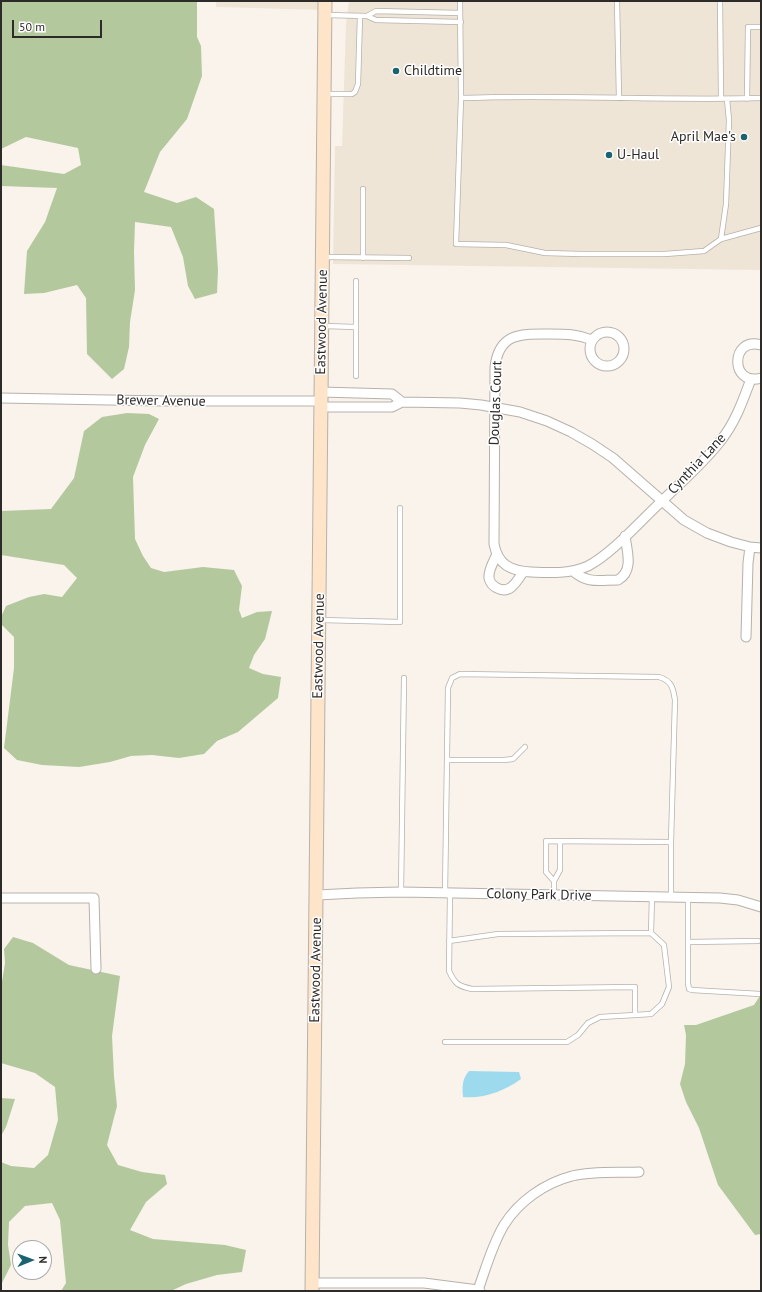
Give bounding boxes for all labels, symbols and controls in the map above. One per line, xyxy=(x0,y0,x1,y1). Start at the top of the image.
scale bar xyxy=(14,12,104,38)
text: 50 m xyxy=(19,19,45,34)
place label: Childtime xyxy=(404,63,462,79)
marker: Childtime xyxy=(391,66,401,76)
place label: April Mae's xyxy=(671,129,736,145)
marker: April Mae's xyxy=(739,132,749,142)
place label: U-Haul xyxy=(617,147,659,163)
marker: U-Haul xyxy=(604,150,614,160)
street label: Eastwood Avenue xyxy=(313,269,331,375)
street label: Douglas Court xyxy=(486,360,506,446)
street label: Brewer Avenue xyxy=(116,392,206,410)
street label: Cynthia Lane xyxy=(665,430,729,498)
street label: Eastwood Avenue xyxy=(310,593,328,699)
street label: Colony Park Drive xyxy=(486,886,592,904)
street label: Eastwood Avenue xyxy=(307,917,325,1023)
north arrow xyxy=(12,1240,52,1280)
text: N xyxy=(36,1256,50,1264)

